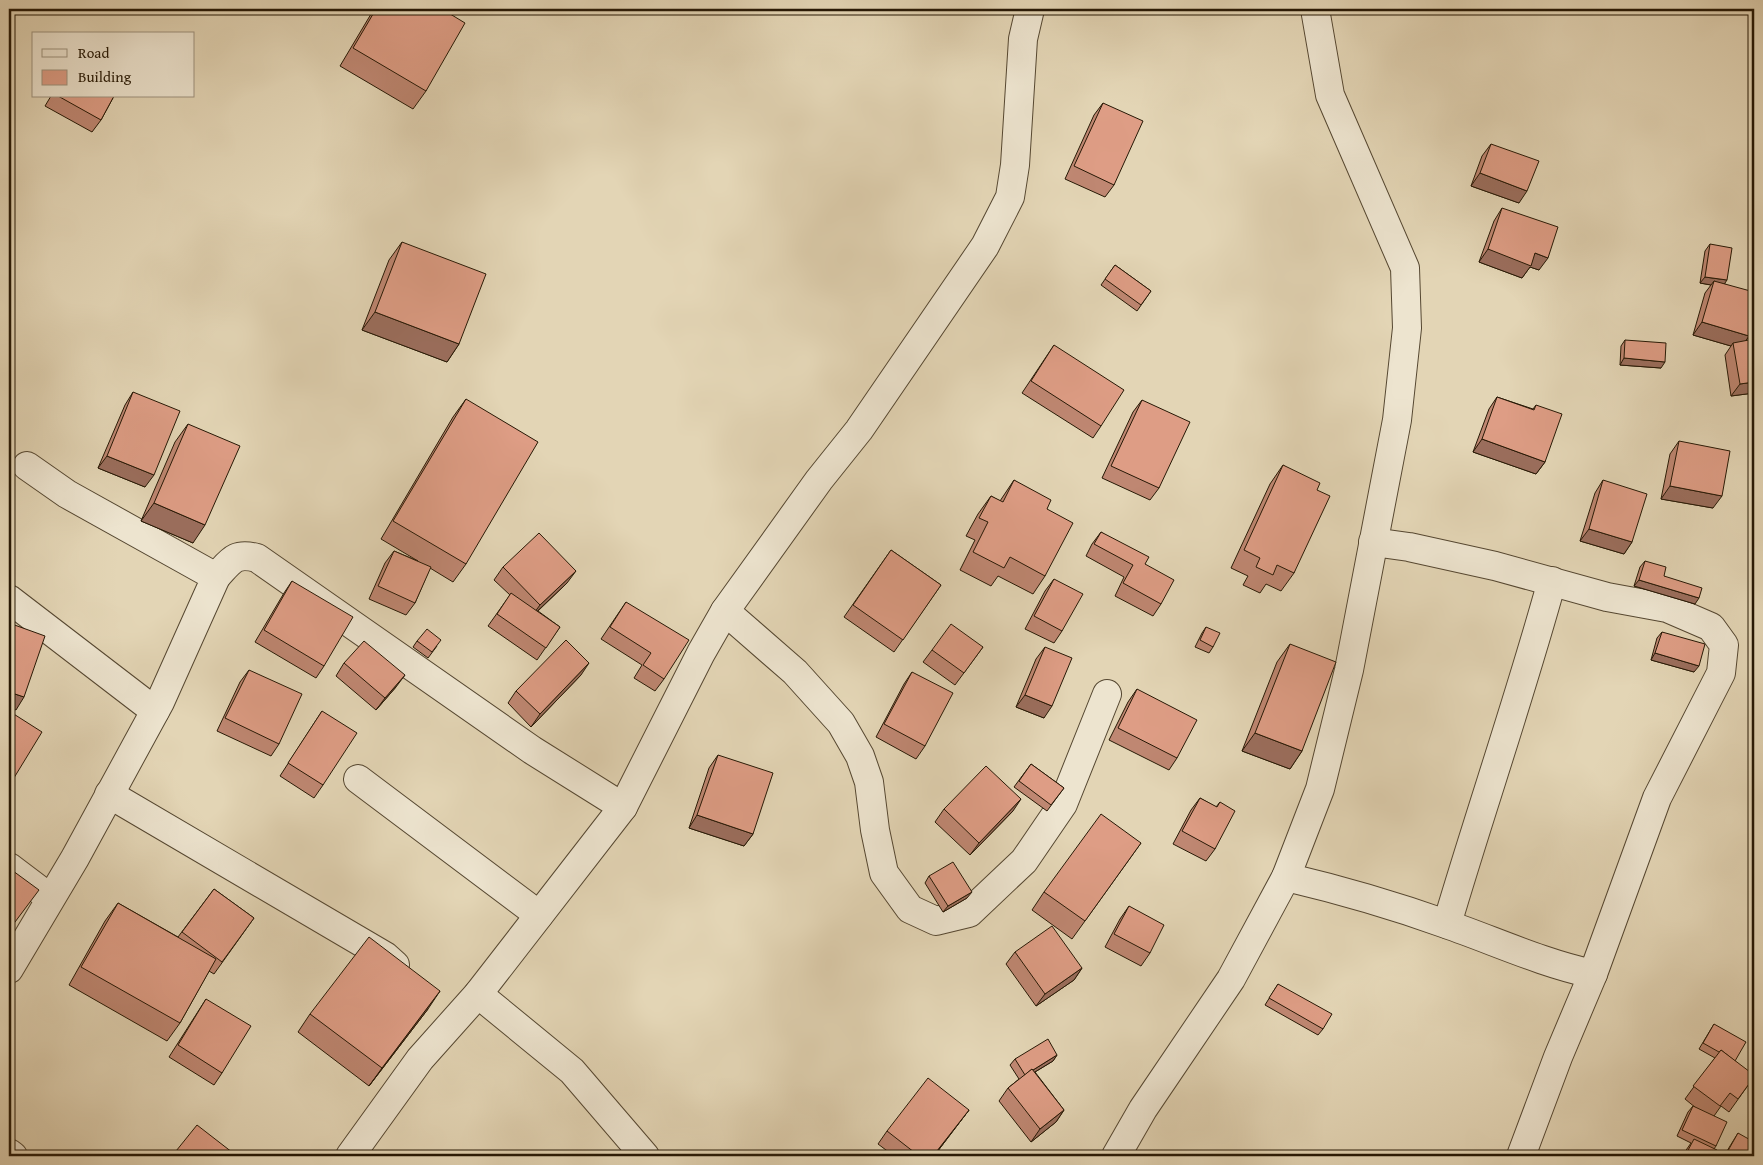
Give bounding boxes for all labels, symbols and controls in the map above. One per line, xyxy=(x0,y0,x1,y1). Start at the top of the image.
legend xyxy=(32,32,195,98)
text: Road xyxy=(78,42,109,63)
text: Building xyxy=(78,66,132,87)

